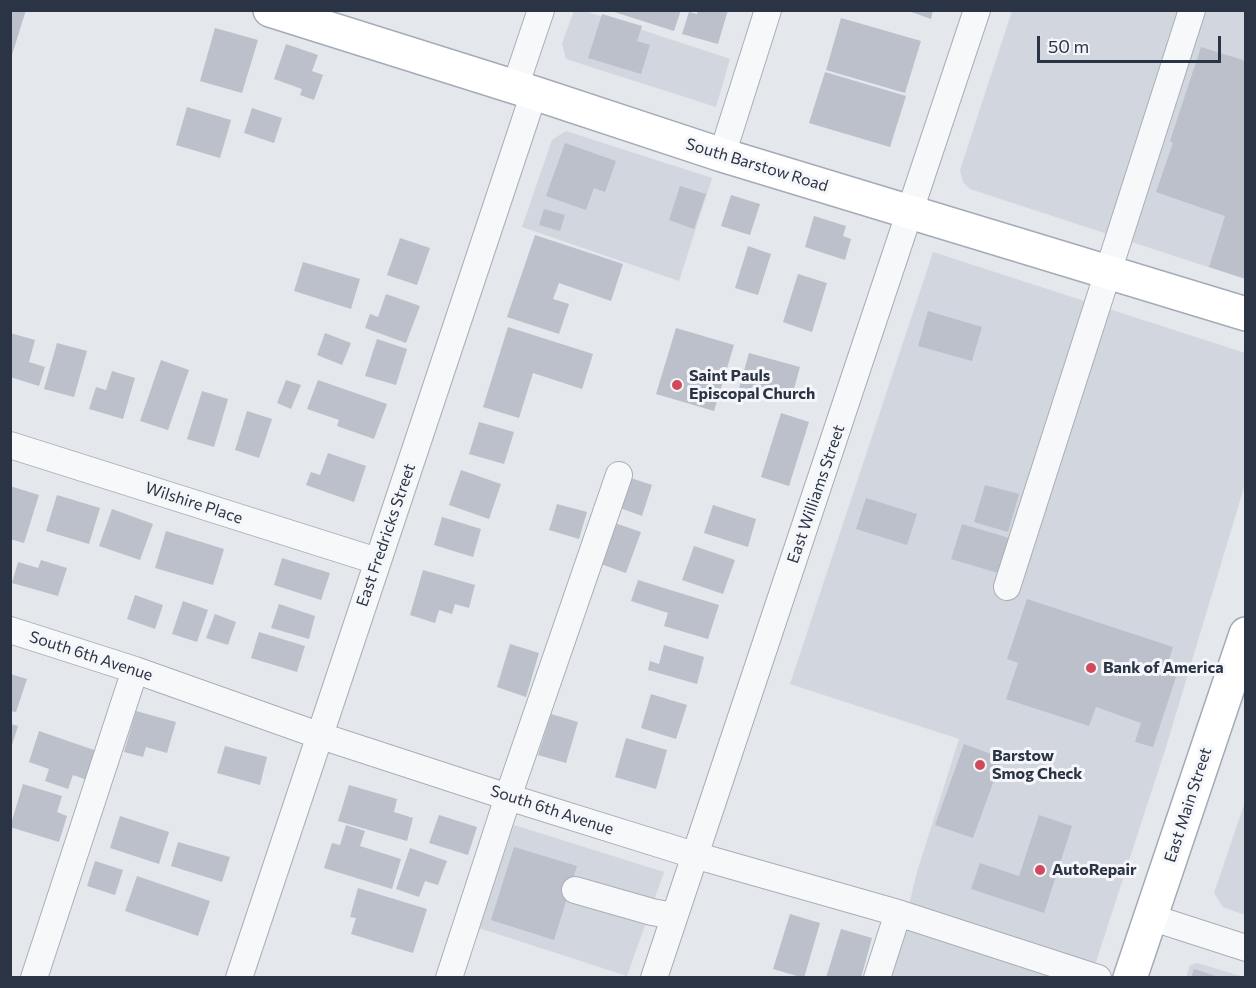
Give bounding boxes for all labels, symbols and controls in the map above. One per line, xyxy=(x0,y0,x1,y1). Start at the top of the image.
scale bar xyxy=(1040,24,1224,62)
text: 50 m xyxy=(1048,35,1089,57)
street label: South Barstow Road xyxy=(684,134,830,196)
place label: Saint Pauls Episcopal Church xyxy=(689,366,815,404)
marker: Saint Pauls Episcopal Church xyxy=(670,378,684,392)
street label: East Williams Street xyxy=(783,422,849,566)
street label: East Fredricks Street xyxy=(352,461,420,609)
street label: Wilshire Place xyxy=(143,478,245,528)
street label: South 6th Avenue xyxy=(27,627,155,685)
place label: Bank of America xyxy=(1103,658,1224,678)
marker: Bank of America xyxy=(1084,661,1098,675)
street label: East Main Street xyxy=(1160,745,1216,865)
place label: Barstow Smog Check xyxy=(992,746,1083,784)
marker: Barstow Smog Check xyxy=(973,758,987,772)
street label: South 6th Avenue xyxy=(488,781,616,839)
place label: AutoRepair xyxy=(1052,860,1137,880)
marker: AutoRepair xyxy=(1033,863,1047,877)

